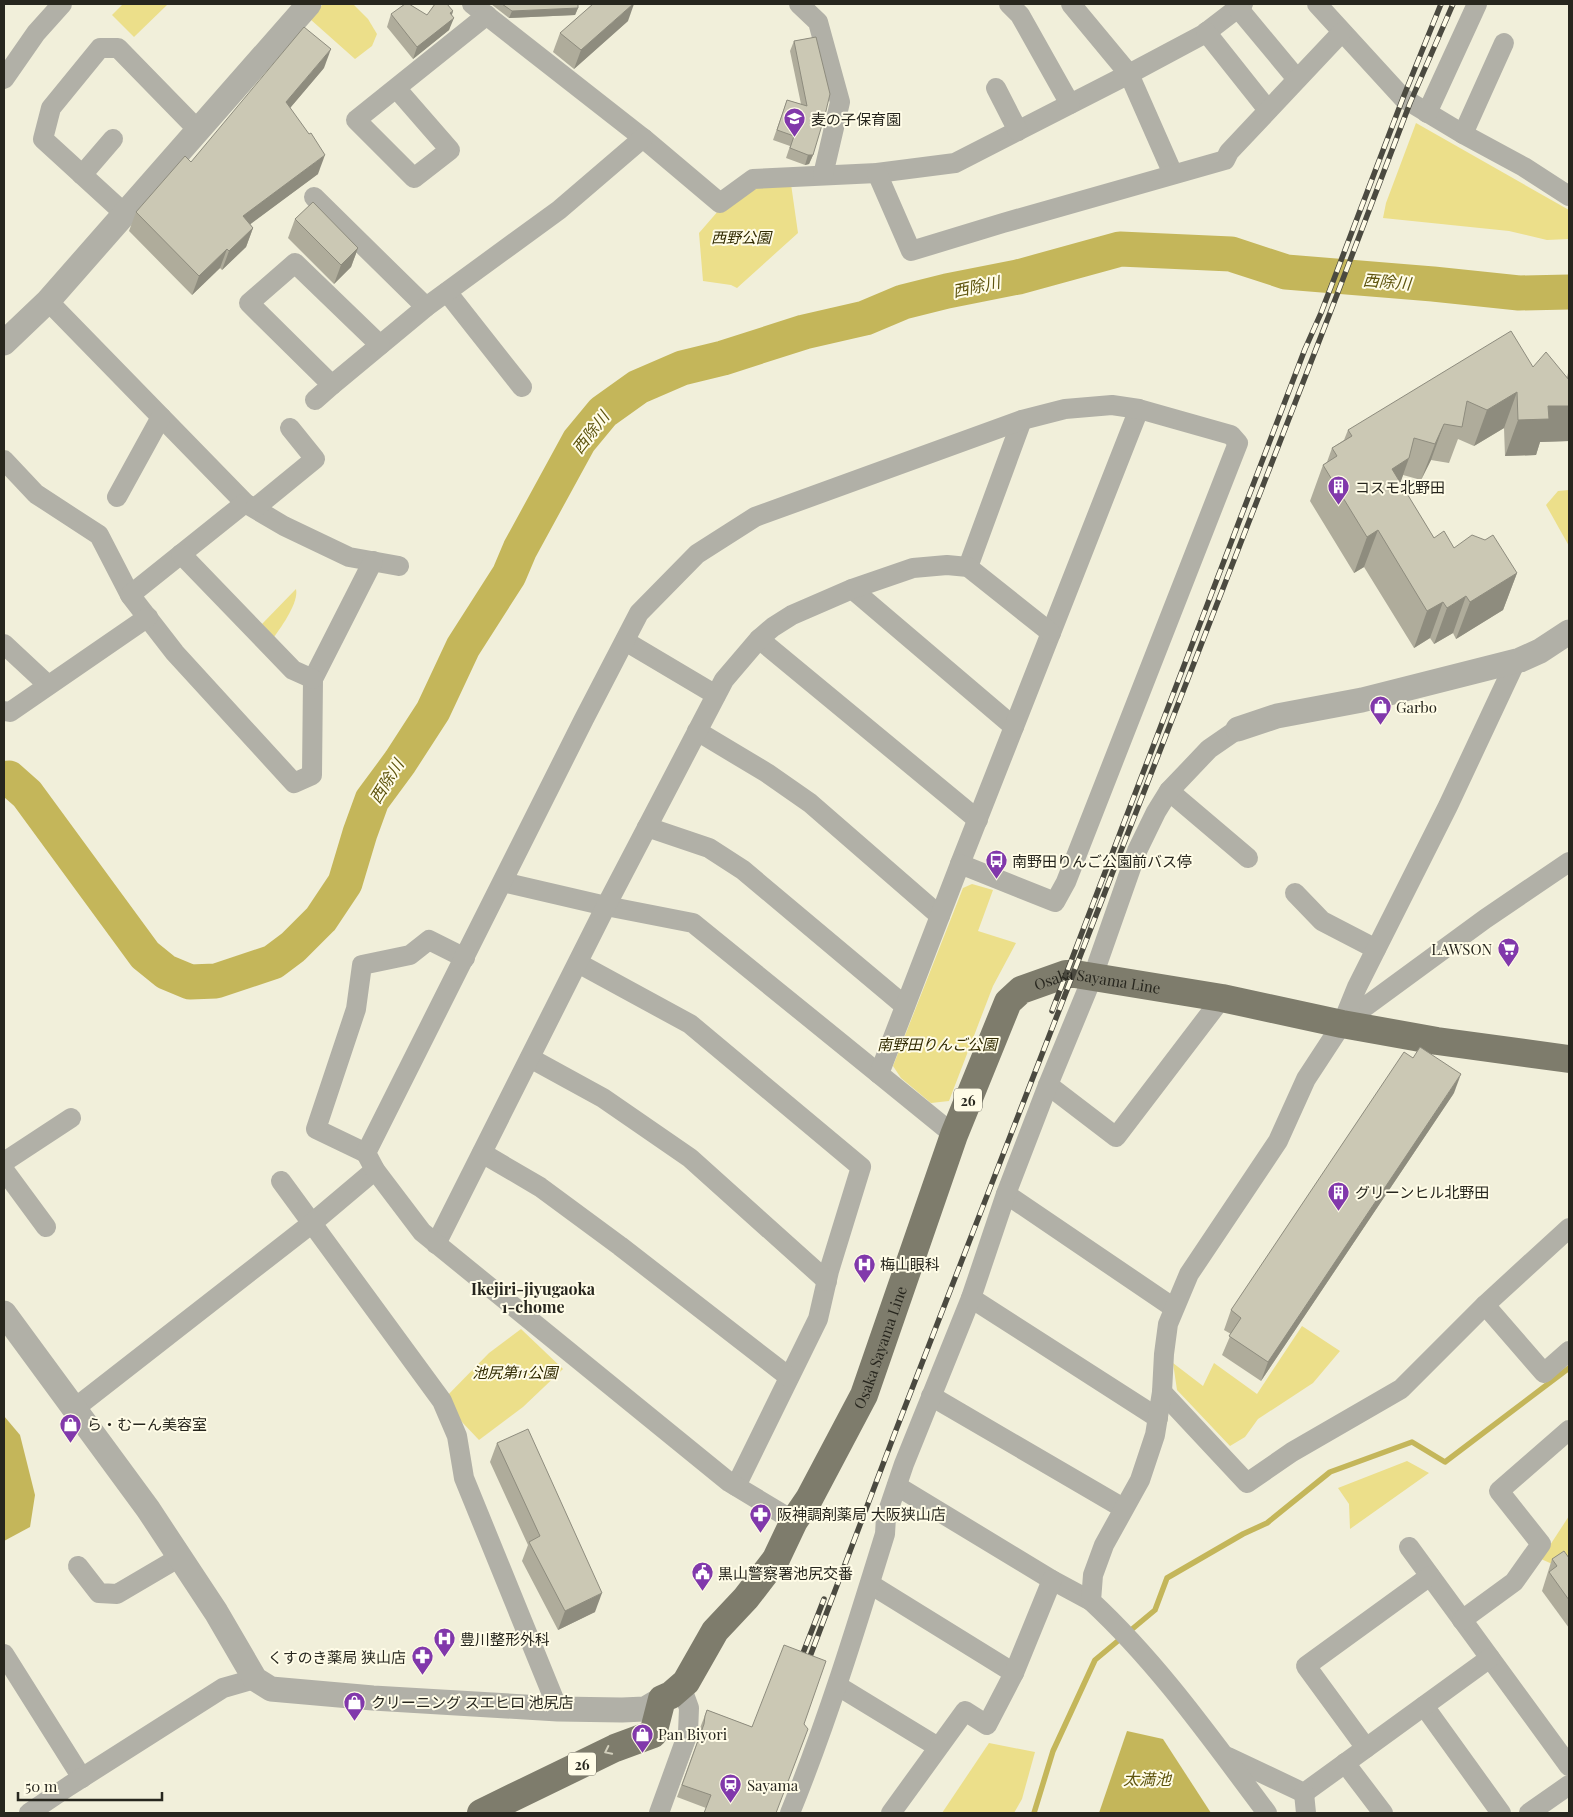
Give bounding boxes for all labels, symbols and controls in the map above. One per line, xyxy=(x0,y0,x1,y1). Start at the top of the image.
school or university icon: 麦の子保育園 xyxy=(783,107,807,138)
place label: 麦の子保育園 xyxy=(811,109,901,129)
park label: 西野公園 xyxy=(711,227,773,247)
water label: 西除川 xyxy=(1362,268,1414,294)
water label: 西除川 xyxy=(950,270,1004,301)
water label: 西除川 xyxy=(567,405,614,457)
building icon: コスモ北野田 xyxy=(1327,475,1351,506)
place label: コスモ北野田 xyxy=(1355,477,1445,497)
shop icon: Garbo xyxy=(1368,695,1392,726)
place label: Garbo xyxy=(1396,697,1437,717)
water label: 西除川 xyxy=(364,753,409,807)
bus stop icon: 南野田りんご公園前バス停 xyxy=(984,849,1008,880)
place label: 南野田りんご公園前バス停 xyxy=(1012,851,1192,871)
supermarket icon: LAWSON xyxy=(1496,937,1520,968)
place label: LAWSON xyxy=(1431,939,1492,959)
street label: Osaka Sayama Line xyxy=(1031,964,1162,998)
park label: 南野田りんご公園 xyxy=(877,1034,999,1054)
road number: 26 xyxy=(954,1088,982,1112)
building icon: グリーンヒル北野田 xyxy=(1327,1180,1351,1211)
place label: グリーンヒル北野田 xyxy=(1355,1182,1489,1202)
hospital icon: 梅山眼科 xyxy=(852,1252,876,1283)
place label: 梅山眼科 xyxy=(880,1254,940,1274)
district label: Ikejiri-jiyugaoka 1-chome xyxy=(471,1278,596,1317)
street label: Osaka Sayama Line xyxy=(848,1283,911,1412)
park label: 池尻第11公園 xyxy=(472,1362,560,1382)
shop icon: ら・むーん美容室 xyxy=(59,1412,83,1443)
place label: ら・むーん美容室 xyxy=(87,1414,207,1434)
pharmacy icon: 阪神調剤薬局 大阪狭山店 xyxy=(749,1502,773,1533)
place label: 阪神調剤薬局 大阪狭山店 xyxy=(777,1504,946,1524)
public building icon: 黒山警察署池尻交番 xyxy=(690,1561,714,1592)
place label: 黒山警察署池尻交番 xyxy=(718,1563,853,1583)
hospital icon: 豊川整形外科 xyxy=(432,1627,456,1658)
place label: 豊川整形外科 xyxy=(460,1629,550,1649)
pharmacy icon: くすのき薬局 狭山店 xyxy=(410,1645,434,1676)
place label: くすのき薬局 狭山店 xyxy=(268,1647,406,1667)
shop icon: クリーニング スエヒロ 池尻店 xyxy=(343,1690,367,1721)
place label: クリーニング スエヒロ 池尻店 xyxy=(371,1692,573,1712)
shop icon: Pan Biyori xyxy=(630,1722,654,1753)
place label: Pan Biyori xyxy=(658,1724,728,1744)
one-way arrow xyxy=(604,1745,613,1755)
road number: 26 xyxy=(568,1752,596,1776)
water label: 太満池 xyxy=(1123,1768,1173,1789)
scale bar xyxy=(18,1770,161,1802)
station icon: Sayama xyxy=(719,1773,743,1804)
place label: Sayama xyxy=(747,1775,799,1795)
text: 50 m xyxy=(25,1776,58,1796)

